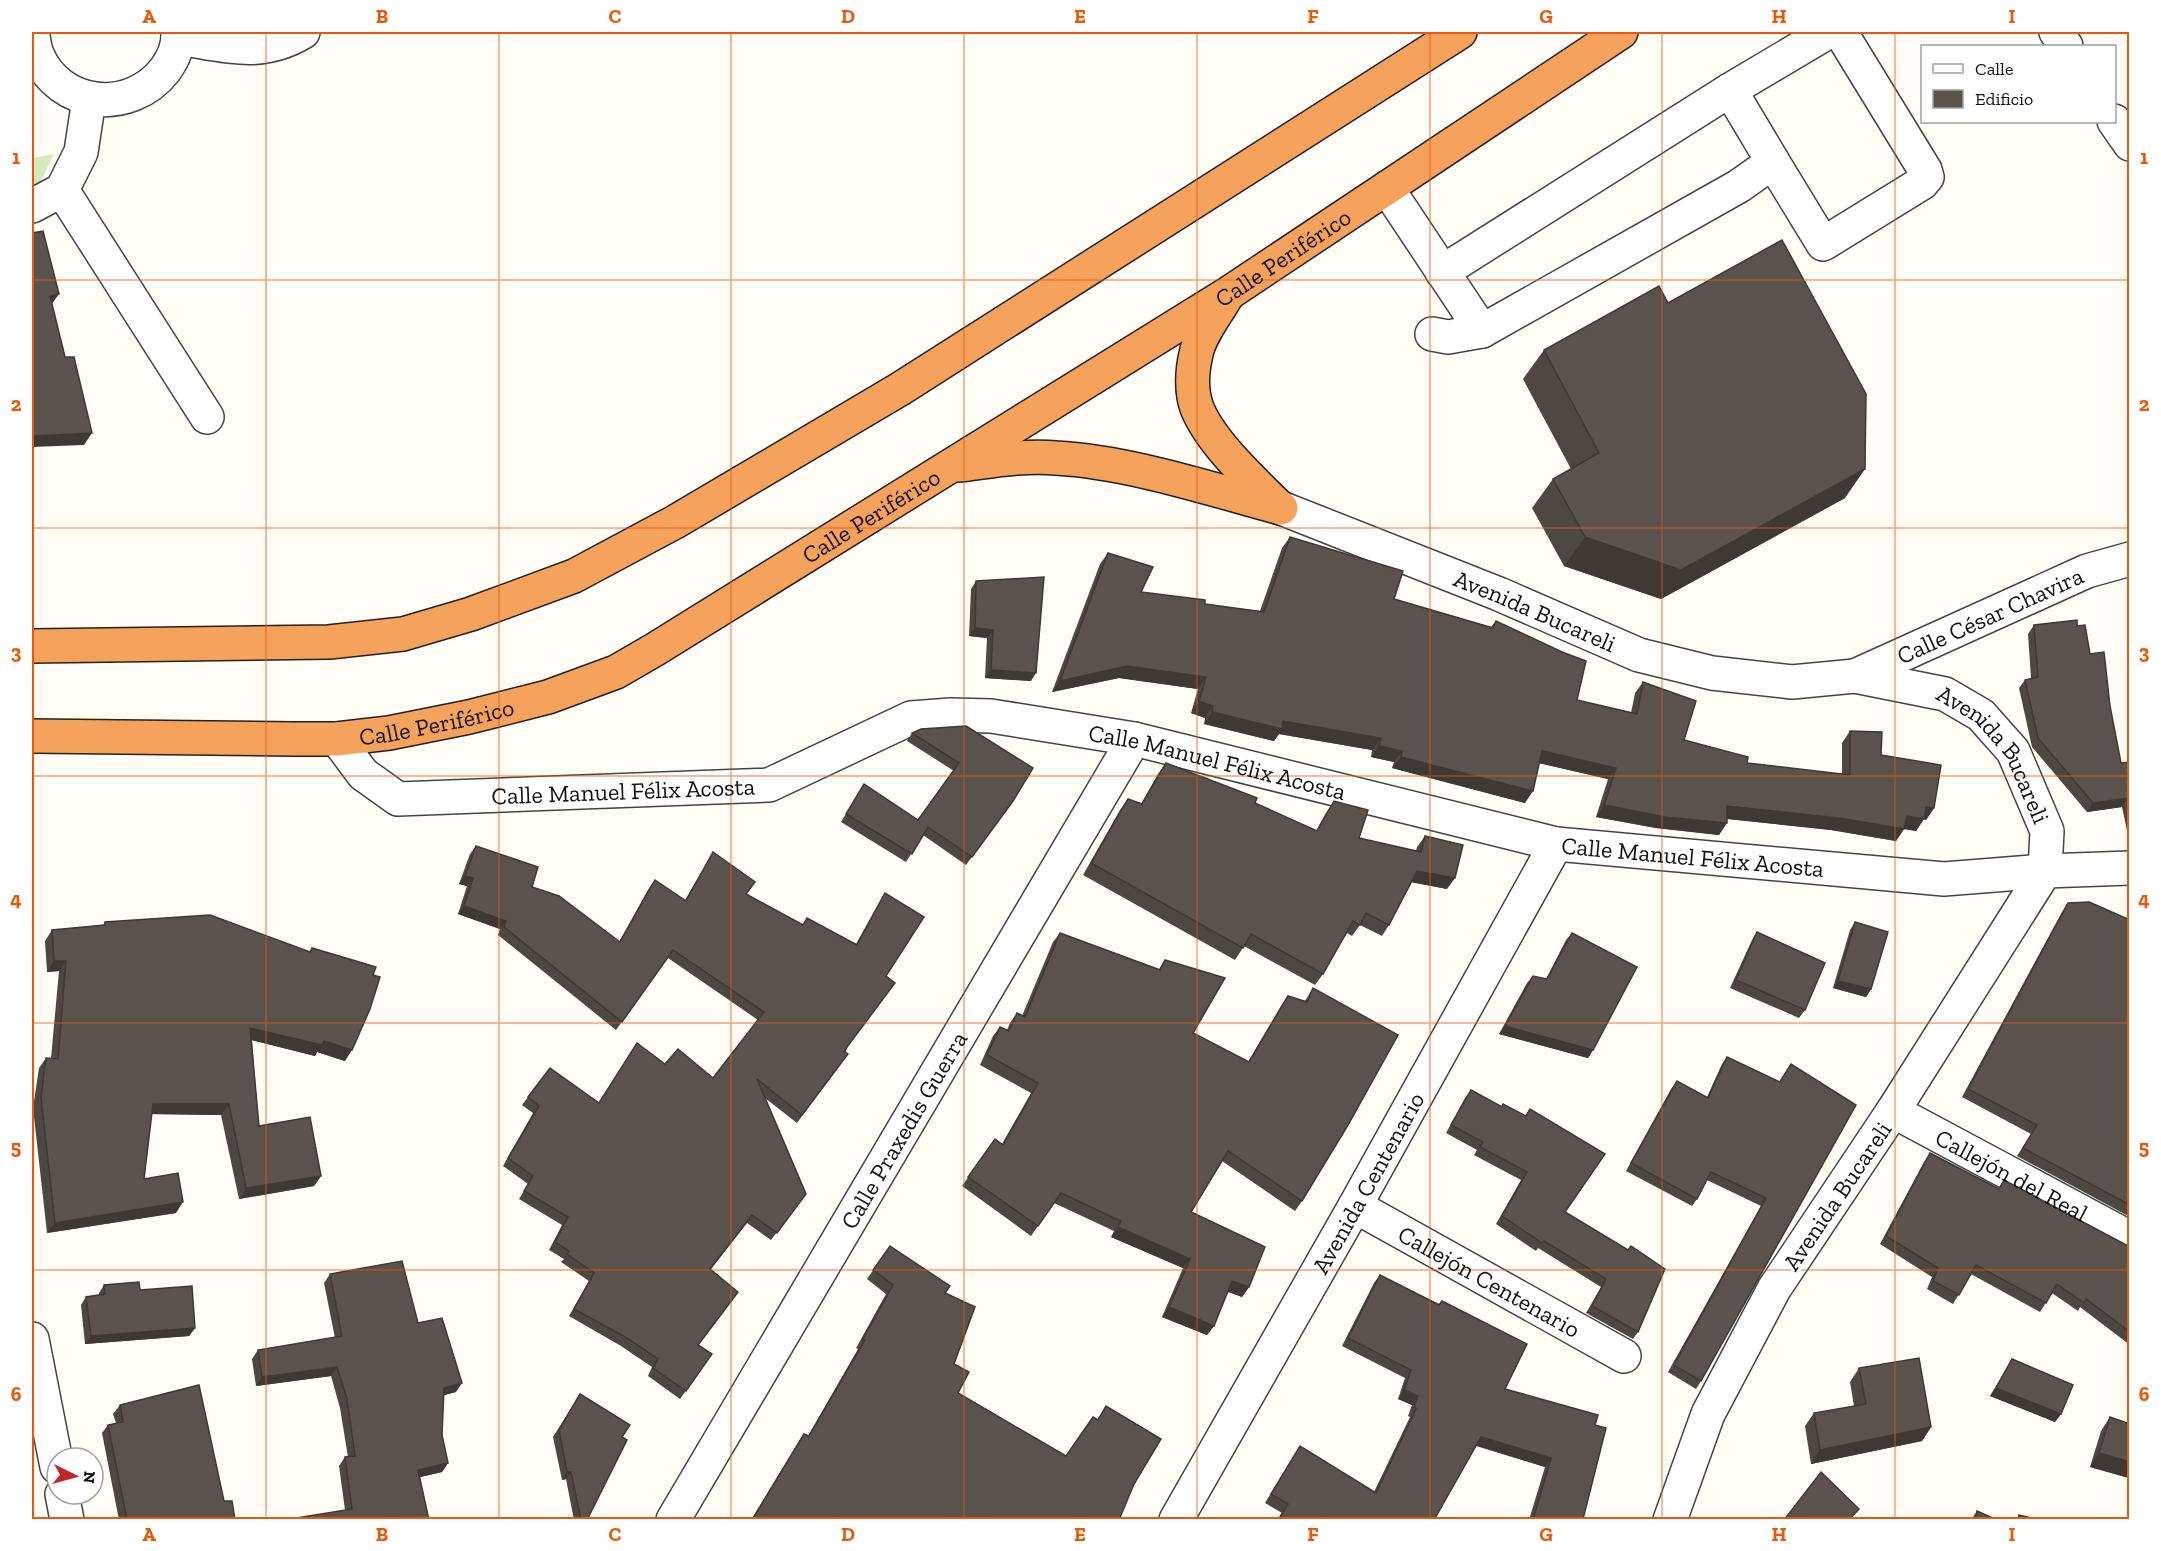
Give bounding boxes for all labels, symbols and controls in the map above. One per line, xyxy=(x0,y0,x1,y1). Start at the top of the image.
text: A xyxy=(142,4,156,28)
text: B xyxy=(376,4,388,28)
text: C xyxy=(609,4,622,28)
text: D xyxy=(841,4,855,28)
text: E xyxy=(1074,4,1086,28)
text: F xyxy=(1307,4,1319,28)
text: G xyxy=(1539,4,1553,28)
text: H xyxy=(1771,4,1787,28)
text: I xyxy=(2008,4,2016,28)
legend xyxy=(1921,45,2116,123)
text: Calle xyxy=(1975,58,2013,80)
text: Edificio xyxy=(1975,88,2033,110)
text: 1 xyxy=(12,145,20,169)
text: 1 xyxy=(2140,145,2148,169)
street label: Calle Periférico xyxy=(1209,202,1356,313)
text: 2 xyxy=(11,392,22,416)
text: 2 xyxy=(2139,392,2150,416)
street label: Calle Periférico xyxy=(796,462,945,569)
street label: Calle César Chavira xyxy=(1892,560,2088,670)
street label: Avenida Bucareli xyxy=(1450,563,1621,658)
text: 3 xyxy=(11,640,22,664)
text: 3 xyxy=(2139,640,2150,664)
street label: Avenida Bucareli xyxy=(1932,678,2057,828)
street label: Calle Periférico xyxy=(358,692,517,751)
street label: Calle Manuel Félix Acosta xyxy=(1087,717,1349,806)
street label: Calle Manuel Félix Acosta xyxy=(491,771,756,810)
street label: Calle Manuel Félix Acosta xyxy=(1560,830,1826,883)
text: 4 xyxy=(10,887,22,911)
text: 4 xyxy=(2138,887,2150,911)
street label: Calle Praxedis Guerra xyxy=(834,1026,973,1234)
street label: Avenida Centenario xyxy=(1305,1087,1430,1279)
street label: Avenida Bucareli xyxy=(1777,1116,1898,1276)
street label: Callejón del Real xyxy=(1931,1122,2093,1227)
text: 5 xyxy=(11,1135,21,1159)
text: 5 xyxy=(2139,1135,2149,1159)
street label: Callejón Centenario xyxy=(1393,1219,1586,1343)
text: 6 xyxy=(11,1382,22,1406)
text: 6 xyxy=(2139,1382,2150,1406)
north arrow xyxy=(45,1446,105,1506)
text: N xyxy=(79,1470,99,1484)
text: A xyxy=(142,1522,156,1546)
text: B xyxy=(376,1522,388,1546)
text: C xyxy=(609,1522,622,1546)
text: D xyxy=(841,1522,855,1546)
text: E xyxy=(1074,1522,1086,1546)
text: F xyxy=(1307,1522,1319,1546)
text: G xyxy=(1539,1522,1553,1546)
text: H xyxy=(1771,1522,1787,1546)
text: I xyxy=(2008,1522,2016,1546)

